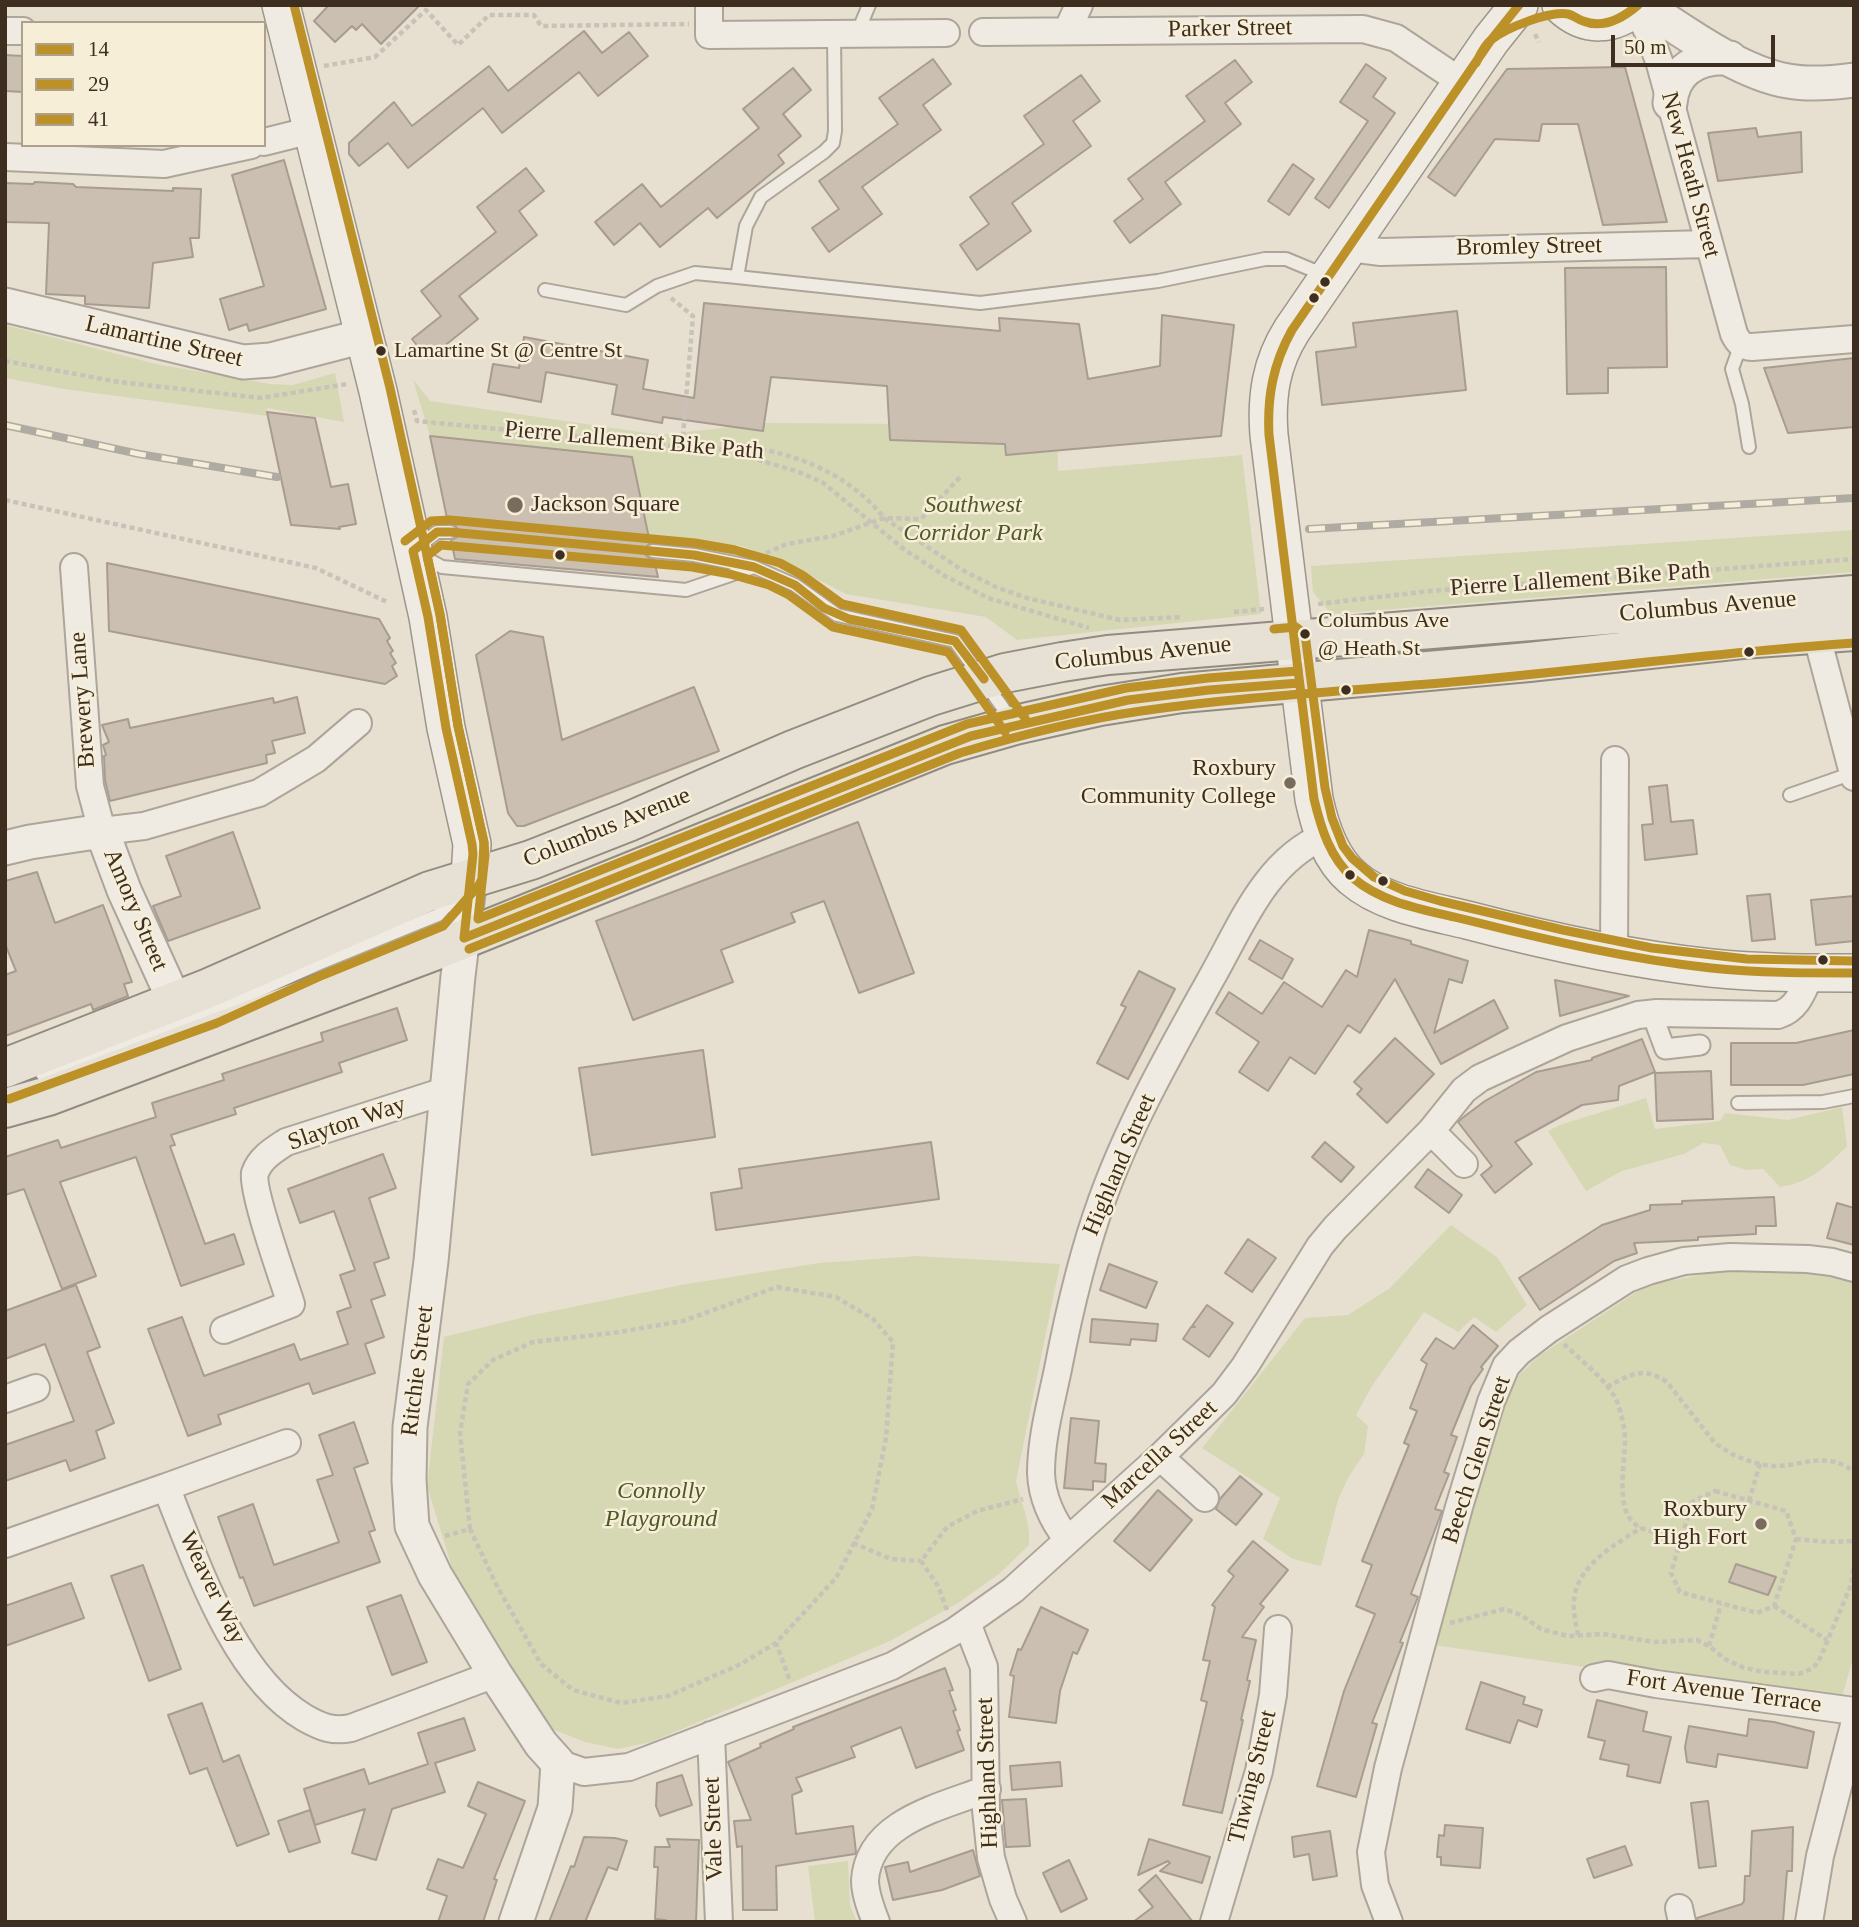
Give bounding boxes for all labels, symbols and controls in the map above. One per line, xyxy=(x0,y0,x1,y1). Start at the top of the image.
street label: Parker Street xyxy=(1167,14,1293,44)
legend xyxy=(21,21,266,147)
scale bar xyxy=(1614,21,1778,65)
text: 50 m xyxy=(1624,35,1667,59)
text: 14 xyxy=(88,37,109,61)
text: 29 xyxy=(88,72,109,96)
street label: New Heath Street xyxy=(1654,89,1726,261)
text: 41 xyxy=(88,107,109,131)
street label: Bromley Street xyxy=(1456,231,1602,263)
unlabelled marker xyxy=(1318,275,1332,289)
unlabelled marker xyxy=(1307,291,1321,305)
street label: Lamartine Street xyxy=(83,310,245,374)
place label: Lamartine St @ Centre St xyxy=(394,338,622,364)
marker: Lamartine St @ Centre St xyxy=(374,344,388,358)
street label: Pierre Lallement Bike Path xyxy=(503,415,765,467)
place label: Jackson Square xyxy=(531,491,680,519)
park label: Southwest Corridor Park xyxy=(903,492,1043,548)
marker: Jackson Square xyxy=(505,495,525,515)
unlabelled marker xyxy=(553,548,567,562)
street label: Pierre Lallement Bike Path xyxy=(1449,557,1711,603)
street label: Columbus Avenue xyxy=(1618,585,1798,629)
place label: Columbus Ave @ Heath St xyxy=(1318,608,1449,660)
marker: Columbus Ave @ Heath St xyxy=(1298,627,1312,641)
street label: Columbus Avenue xyxy=(1053,630,1233,678)
street label: Brewery Lane xyxy=(64,631,102,769)
unlabelled marker xyxy=(1742,645,1756,659)
unlabelled marker xyxy=(1339,683,1353,697)
place label: Roxbury Community College xyxy=(1081,755,1276,811)
marker: Roxbury Community College xyxy=(1282,775,1298,791)
street label: Columbus Avenue xyxy=(519,781,695,875)
street label: Amory Street xyxy=(96,845,174,975)
unlabelled marker xyxy=(1343,868,1357,882)
unlabelled marker xyxy=(1376,874,1390,888)
unlabelled marker xyxy=(1816,953,1830,967)
street label: Slayton Way xyxy=(284,1090,410,1158)
street label: Highland Street xyxy=(1077,1090,1163,1240)
street label: Ritchie Street xyxy=(396,1304,440,1438)
street label: Beech Glen Street xyxy=(1436,1373,1518,1547)
street label: Marcella Street xyxy=(1096,1394,1224,1516)
park label: Connolly Playground xyxy=(605,1478,717,1534)
place label: Roxbury High Fort xyxy=(1653,1496,1747,1552)
marker: Roxbury High Fort xyxy=(1753,1516,1769,1532)
street label: Weaver Way xyxy=(172,1527,252,1649)
street label: Fort Avenue Terrace xyxy=(1625,1664,1823,1720)
street label: Highland Street xyxy=(971,1697,1005,1849)
street label: Thwing Street xyxy=(1222,1707,1284,1847)
street label: Vale Street xyxy=(698,1776,730,1882)

